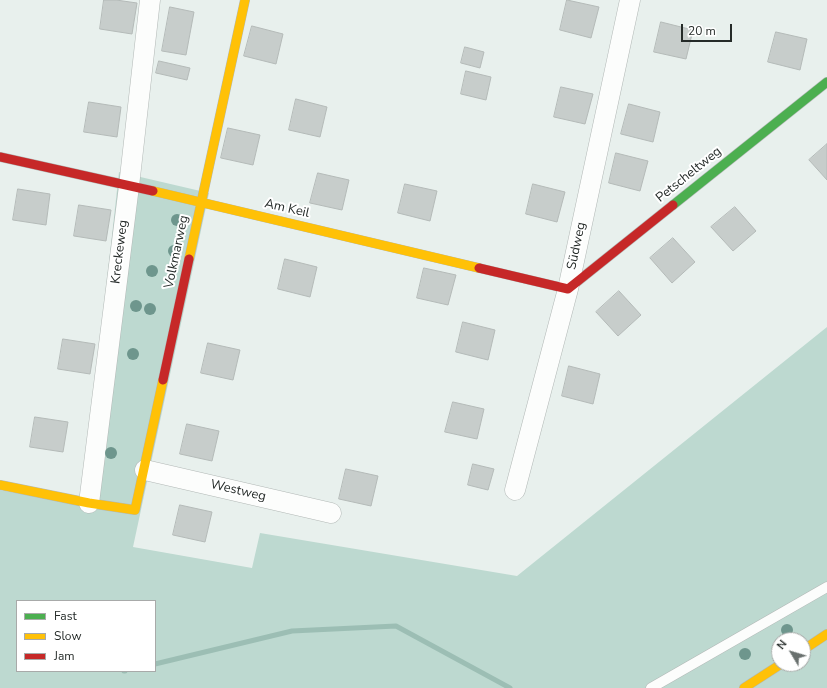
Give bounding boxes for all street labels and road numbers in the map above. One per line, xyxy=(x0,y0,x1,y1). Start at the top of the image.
street label: Petscheltweg xyxy=(653,144,725,206)
street label: Am Keil xyxy=(263,196,311,222)
street label: Volkmarweg xyxy=(162,214,192,290)
street label: Kreckeweg xyxy=(108,219,132,285)
street label: Südweg xyxy=(564,221,590,271)
street label: Westweg xyxy=(209,477,267,505)

